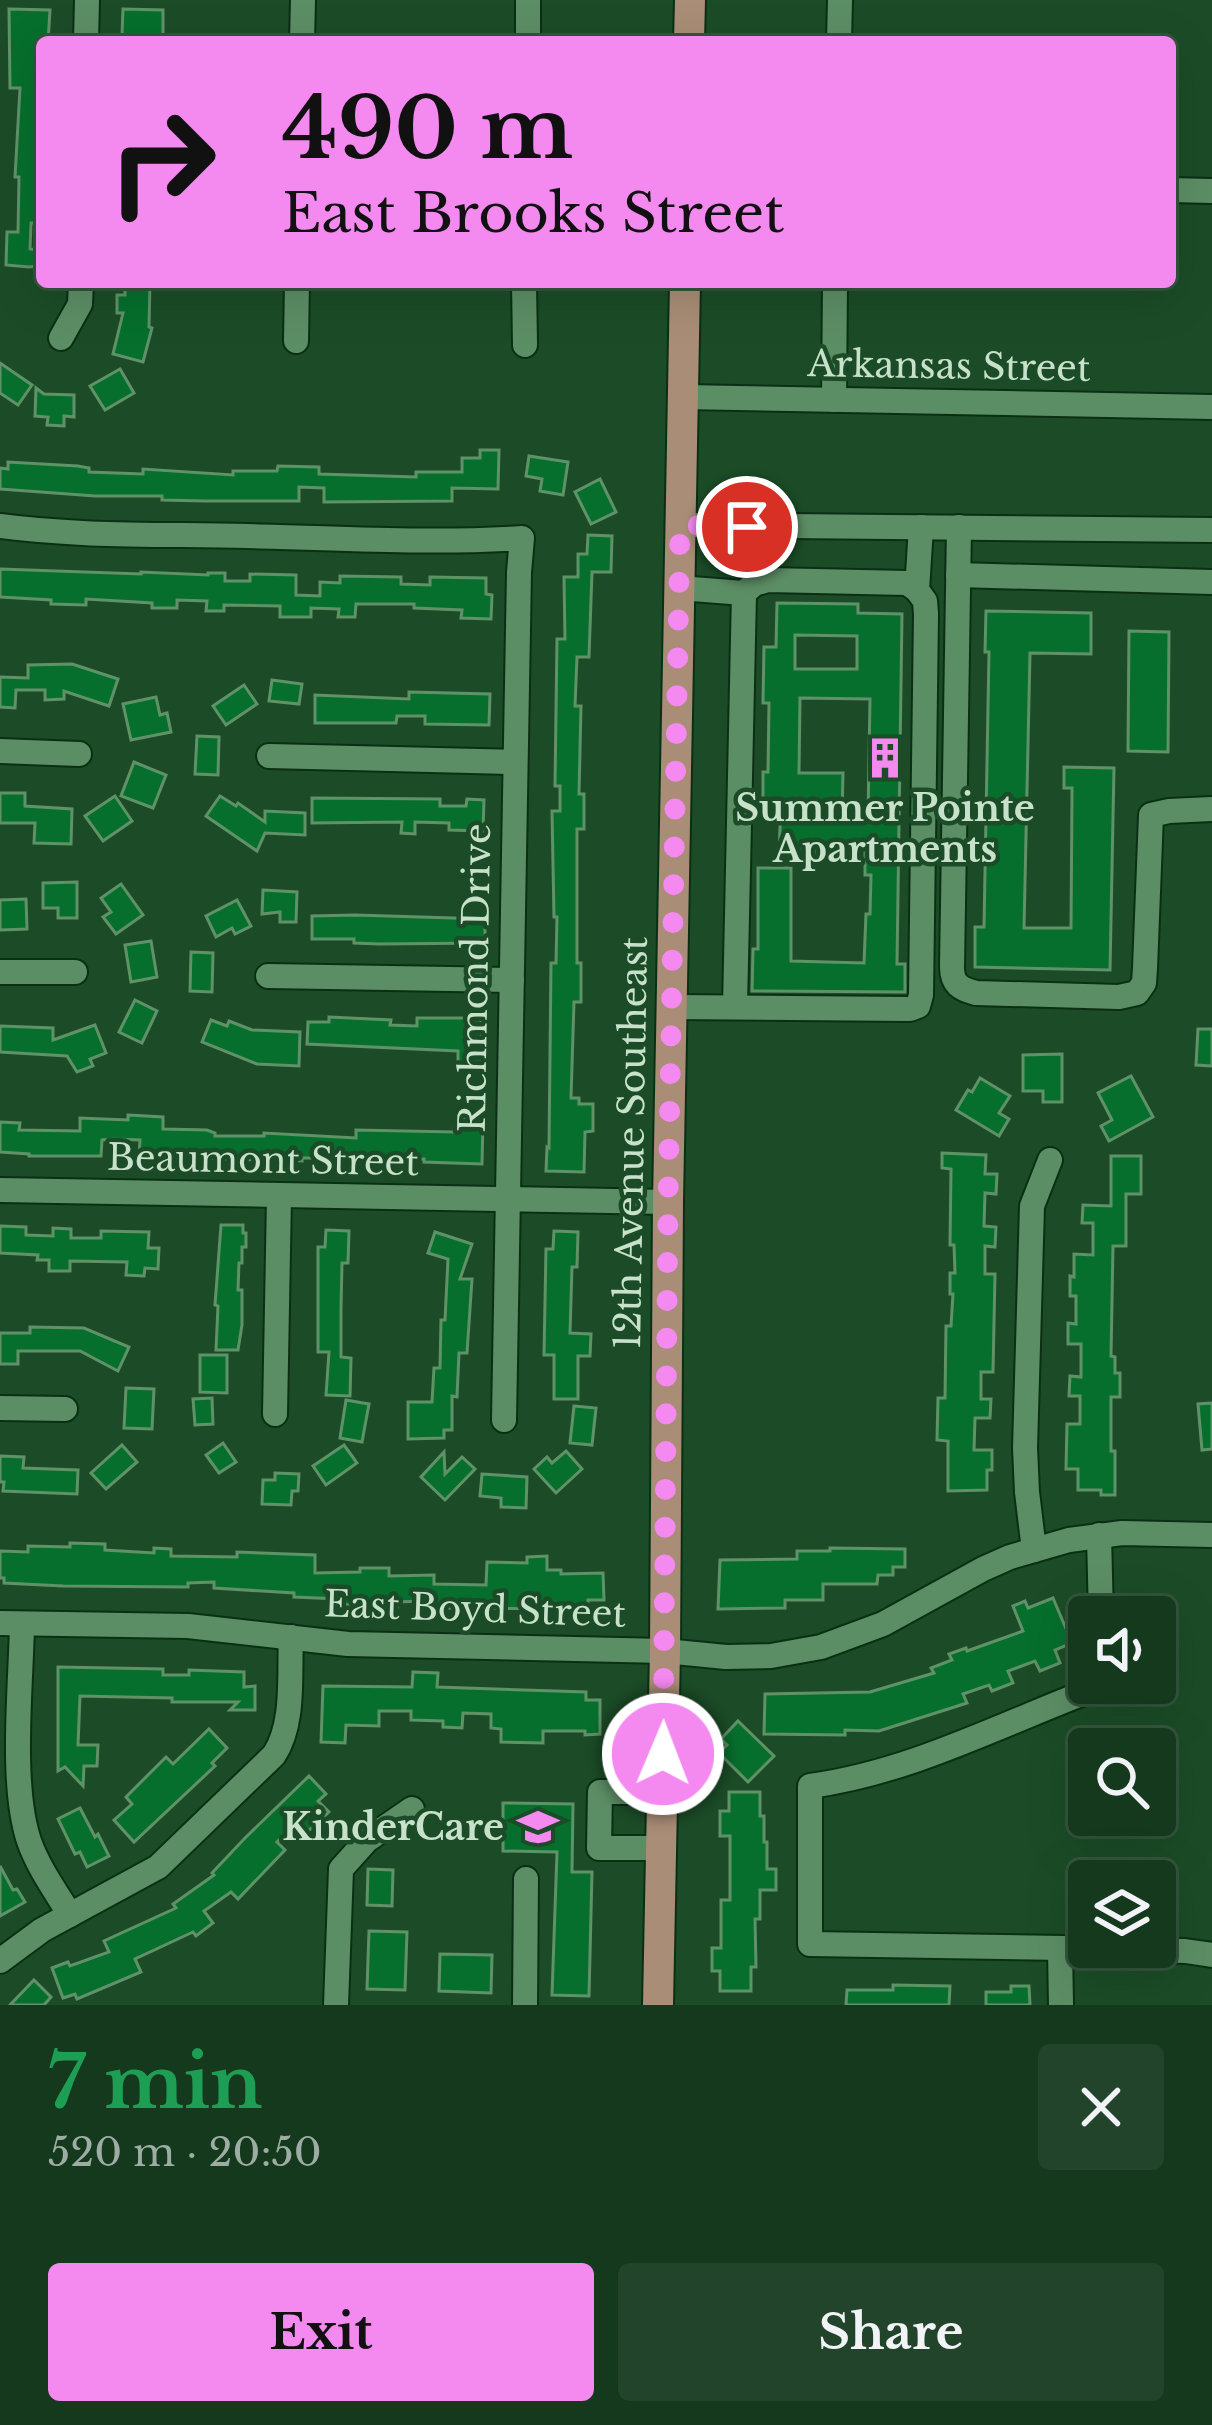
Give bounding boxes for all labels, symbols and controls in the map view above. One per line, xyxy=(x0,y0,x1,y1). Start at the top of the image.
text: 490 m xyxy=(282,77,573,181)
icon: right xyxy=(84,84,240,240)
text: East Brooks Street xyxy=(282,180,784,247)
street label: Arkansas Street xyxy=(806,341,1091,391)
pin xyxy=(696,476,798,578)
icon: arrive xyxy=(714,494,780,560)
building icon: Summer Pointe Apartments xyxy=(862,735,908,781)
place label: Summer Pointe Apartments xyxy=(735,786,1035,872)
street label: Richmond Drive xyxy=(450,823,500,1133)
street label: 12th Avenue Southeast xyxy=(605,936,657,1350)
street label: Beaumont Street xyxy=(107,1135,420,1185)
street label: East Boyd Street xyxy=(323,1581,627,1637)
map controls xyxy=(1068,1596,1176,1968)
button: sound xyxy=(1068,1596,1176,1704)
position arrow xyxy=(600,1691,726,1817)
button: search xyxy=(1068,1728,1176,1836)
school or university icon: KinderCare xyxy=(515,1804,561,1850)
place label: KinderCare xyxy=(282,1805,504,1850)
button: layers xyxy=(1068,1860,1176,1968)
text: 7 min xyxy=(48,2038,262,2127)
button: close xyxy=(1038,2044,1164,2170)
text: 520 m · 20:50 xyxy=(48,2128,322,2177)
button: Exit xyxy=(48,2263,594,2401)
button: Share xyxy=(618,2263,1164,2401)

